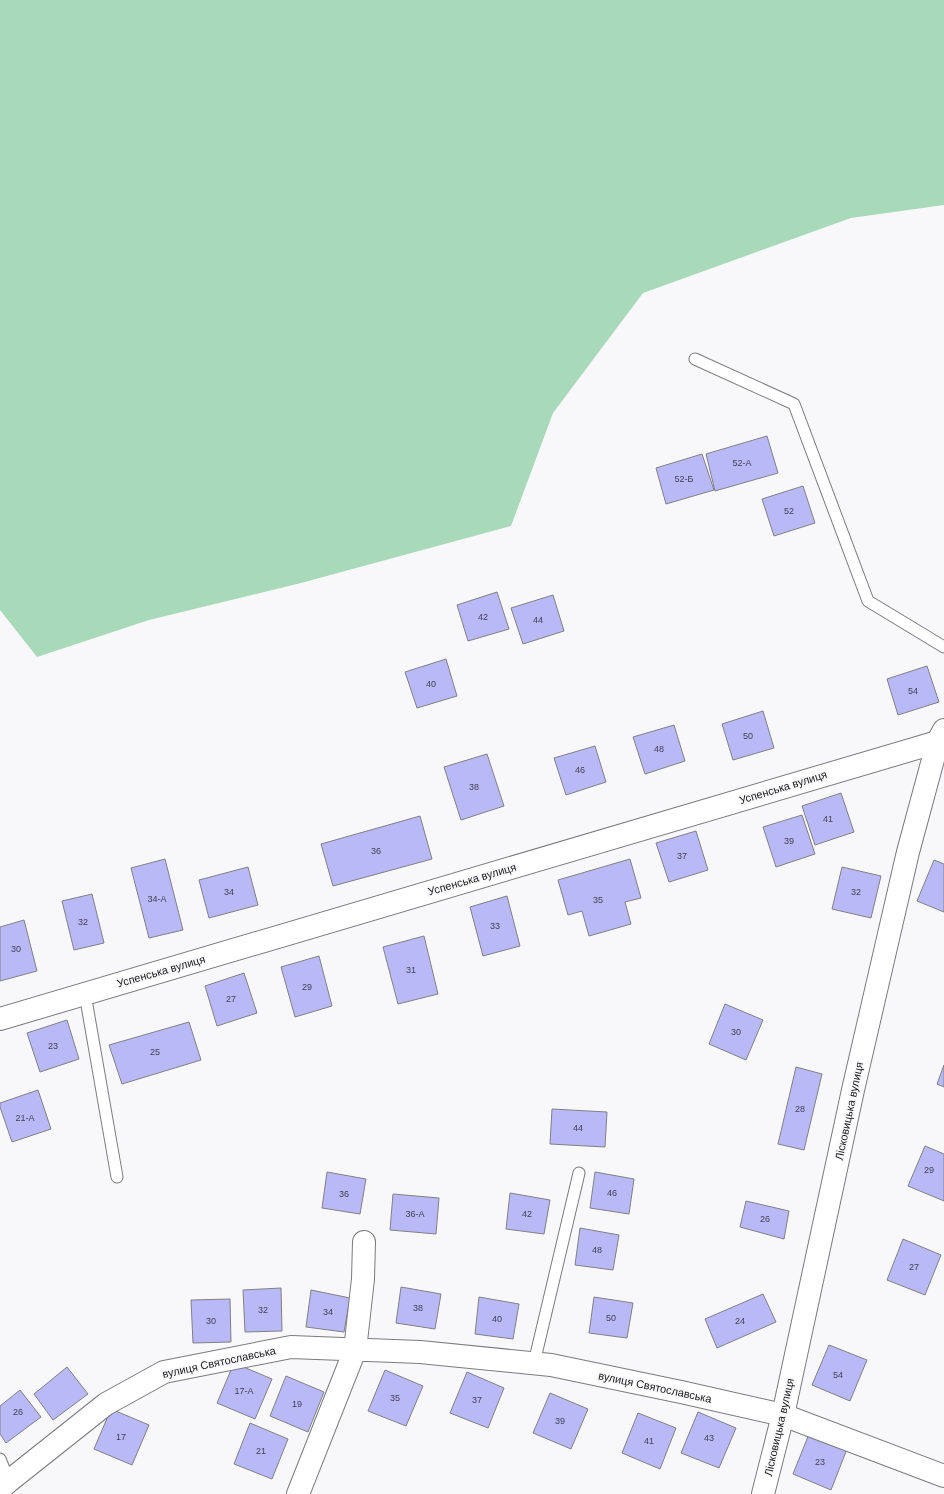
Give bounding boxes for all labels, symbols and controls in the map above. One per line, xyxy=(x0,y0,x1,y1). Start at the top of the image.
house number: 52-А xyxy=(732,458,752,468)
house number: 52-Б xyxy=(675,474,694,484)
house number: 52 xyxy=(784,506,794,516)
house number: 42 xyxy=(478,612,488,622)
house number: 44 xyxy=(533,615,543,625)
house number: 40 xyxy=(426,679,436,689)
house number: 54 xyxy=(908,686,918,696)
house number: 50 xyxy=(743,731,753,741)
house number: 48 xyxy=(654,744,664,754)
house number: 46 xyxy=(575,765,585,775)
street label: Успенська вулиця xyxy=(738,768,828,806)
house number: 38 xyxy=(469,782,479,792)
house number: 41 xyxy=(823,814,833,824)
house number: 39 xyxy=(784,836,794,846)
house number: 36 xyxy=(371,846,381,856)
house number: 37 xyxy=(677,851,687,861)
street label: Успенська вулиця xyxy=(427,861,517,897)
house number: 34 xyxy=(224,887,234,897)
house number: 32 xyxy=(851,887,861,897)
house number: 34-А xyxy=(147,894,167,904)
house number: 35 xyxy=(593,895,603,905)
house number: 32 xyxy=(78,917,88,927)
house number: 33 xyxy=(490,921,500,931)
house number: 30 xyxy=(11,944,21,954)
street label: Успенська вулиця xyxy=(116,953,206,989)
house number: 31 xyxy=(406,965,416,975)
house number: 29 xyxy=(302,982,312,992)
house number: 27 xyxy=(226,994,236,1004)
house number: 30 xyxy=(731,1027,741,1037)
house number: 23 xyxy=(48,1041,58,1051)
house number: 25 xyxy=(150,1047,160,1057)
street label: Лісковицька вулиця xyxy=(833,1061,865,1161)
house number: 28 xyxy=(795,1104,805,1114)
house number: 21-А xyxy=(15,1113,35,1123)
house number: 44 xyxy=(573,1123,583,1133)
house number: 29 xyxy=(924,1165,934,1175)
house number: 46 xyxy=(607,1188,617,1198)
house number: 36 xyxy=(339,1189,349,1199)
house number: 36-А xyxy=(405,1209,425,1219)
house number: 42 xyxy=(522,1209,532,1219)
house number: 26 xyxy=(760,1214,770,1224)
house number: 48 xyxy=(592,1245,602,1255)
house number: 27 xyxy=(909,1262,919,1272)
house number: 38 xyxy=(413,1303,423,1313)
house number: 32 xyxy=(258,1305,268,1315)
house number: 34 xyxy=(323,1307,333,1317)
house number: 50 xyxy=(606,1313,616,1323)
house number: 40 xyxy=(492,1314,502,1324)
house number: 30 xyxy=(206,1316,216,1326)
house number: 24 xyxy=(735,1316,745,1326)
street label: вулиця Святославська xyxy=(161,1344,278,1380)
street label: вулиця Святославська xyxy=(597,1369,714,1405)
house number: 54 xyxy=(833,1370,843,1380)
street label: Лісковицька вулиця xyxy=(762,1377,796,1477)
house number: 17-А xyxy=(234,1386,254,1396)
house number: 35 xyxy=(390,1393,400,1403)
house number: 37 xyxy=(472,1395,482,1405)
house number: 19 xyxy=(292,1399,302,1409)
house number: 26 xyxy=(13,1407,23,1417)
house number: 39 xyxy=(555,1416,565,1426)
house number: 17 xyxy=(116,1432,126,1442)
house number: 43 xyxy=(704,1433,714,1443)
house number: 41 xyxy=(644,1436,654,1446)
house number: 21 xyxy=(256,1446,266,1456)
house number: 23 xyxy=(815,1457,825,1467)

